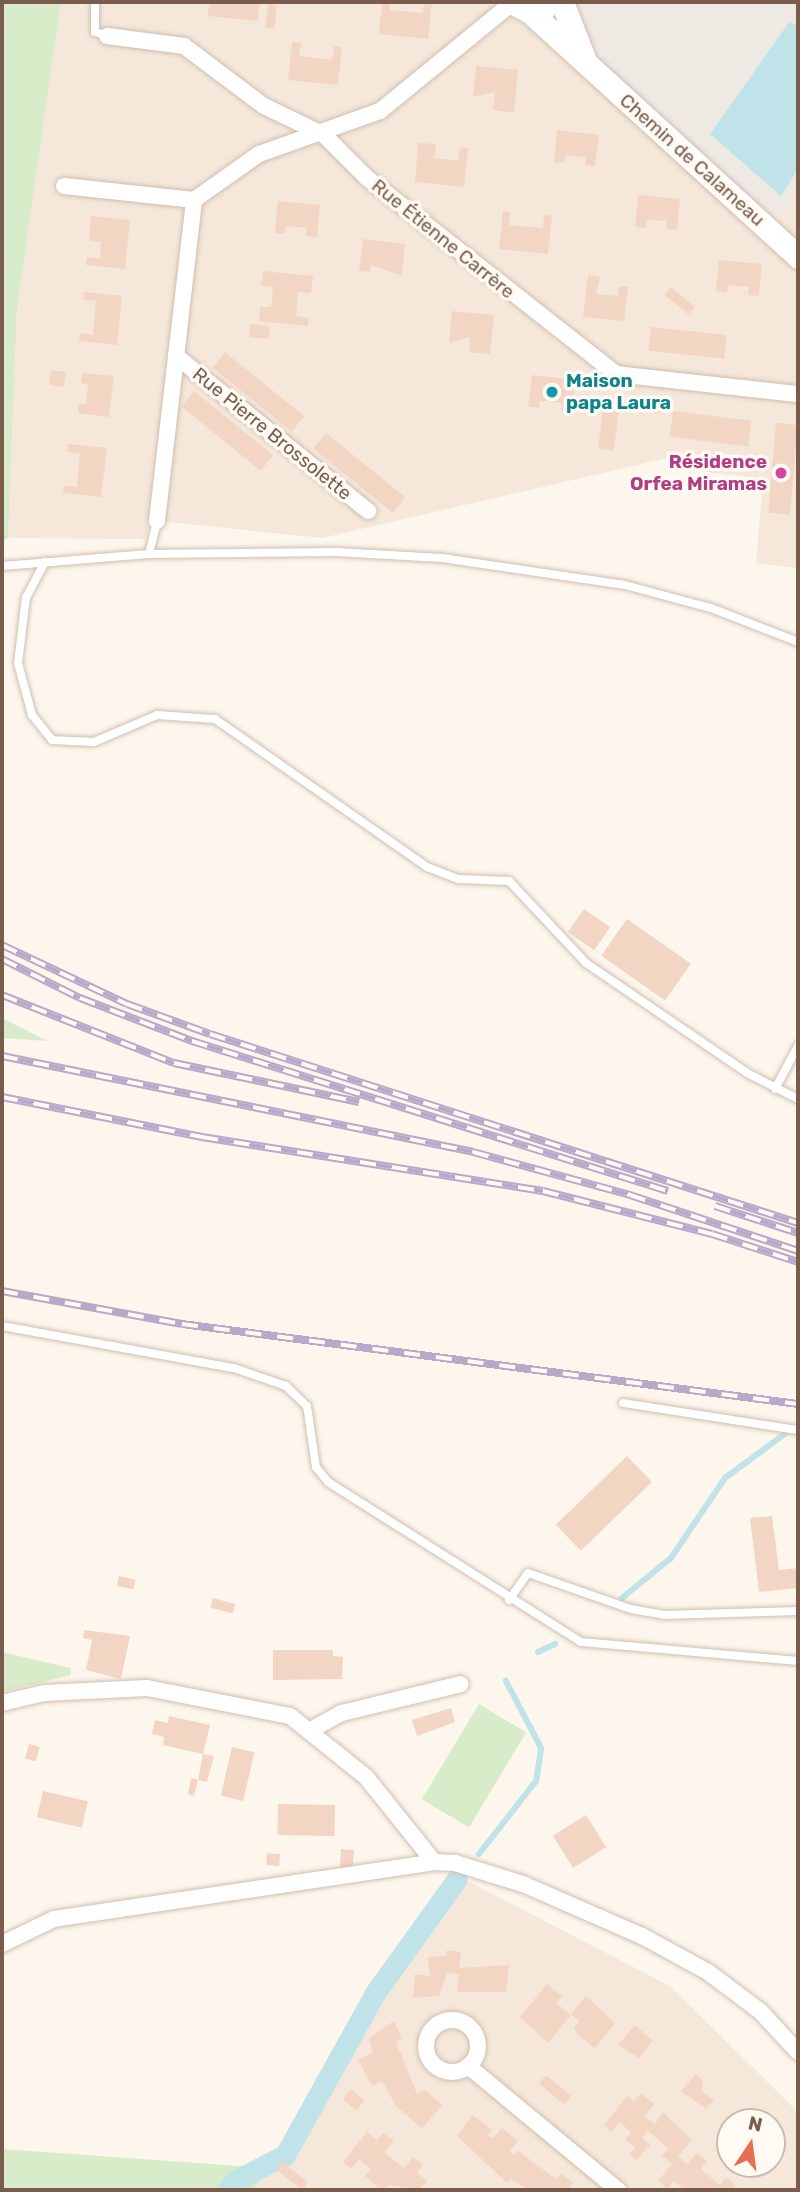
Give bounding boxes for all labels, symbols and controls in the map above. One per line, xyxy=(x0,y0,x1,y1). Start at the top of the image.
street label: Chemin de Calameau xyxy=(615,89,769,231)
street label: Rue Étienne Carrère xyxy=(367,174,519,304)
street label: Rue Pierre Brossolette xyxy=(188,363,356,505)
place label: Maison papa Laura xyxy=(566,370,671,414)
marker: Maison papa Laura xyxy=(544,384,560,400)
place label: Résidence Orfea Miramas xyxy=(630,451,767,495)
marker: Résidence Orfea Miramas xyxy=(773,465,789,481)
north arrow xyxy=(716,2108,786,2178)
text: N xyxy=(746,2111,765,2137)

